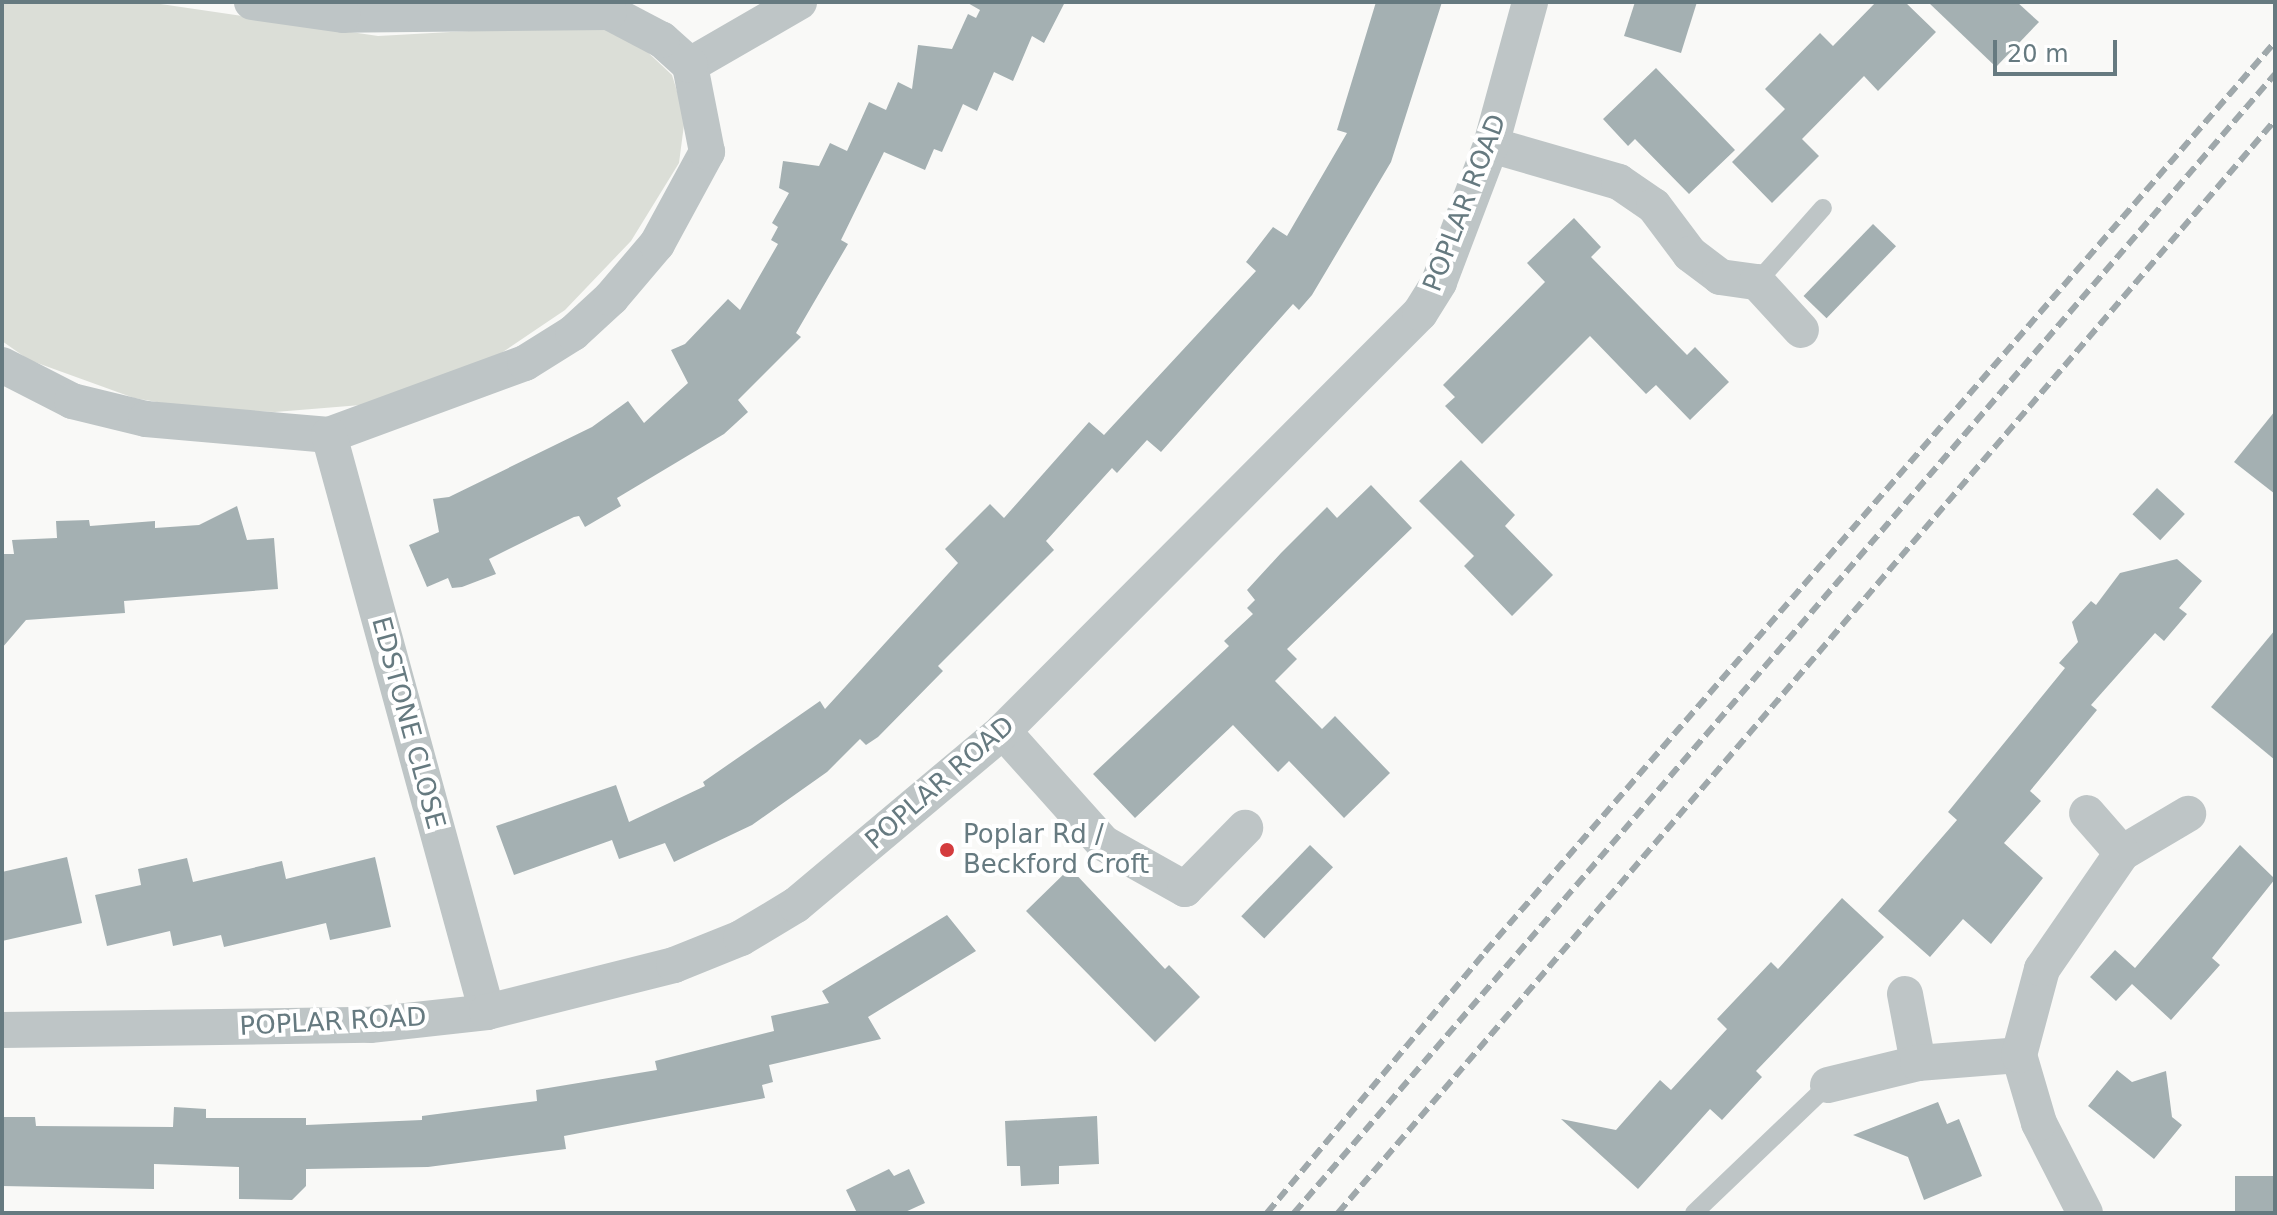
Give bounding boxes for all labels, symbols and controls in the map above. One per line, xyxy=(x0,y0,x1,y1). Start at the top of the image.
scale bar xyxy=(1997,24,2121,74)
text: 20 m xyxy=(2007,40,2069,68)
street label: POPLAR ROAD xyxy=(1417,110,1513,296)
street label: EDSTONE CLOSE xyxy=(365,613,451,833)
street label: POPLAR ROAD xyxy=(859,710,1021,856)
place label: Poplar Rd / Beckford Croft xyxy=(963,819,1149,880)
marker: Poplar Rd / Beckford Croft xyxy=(938,841,956,859)
street label: POPLAR ROAD xyxy=(239,1002,427,1042)

